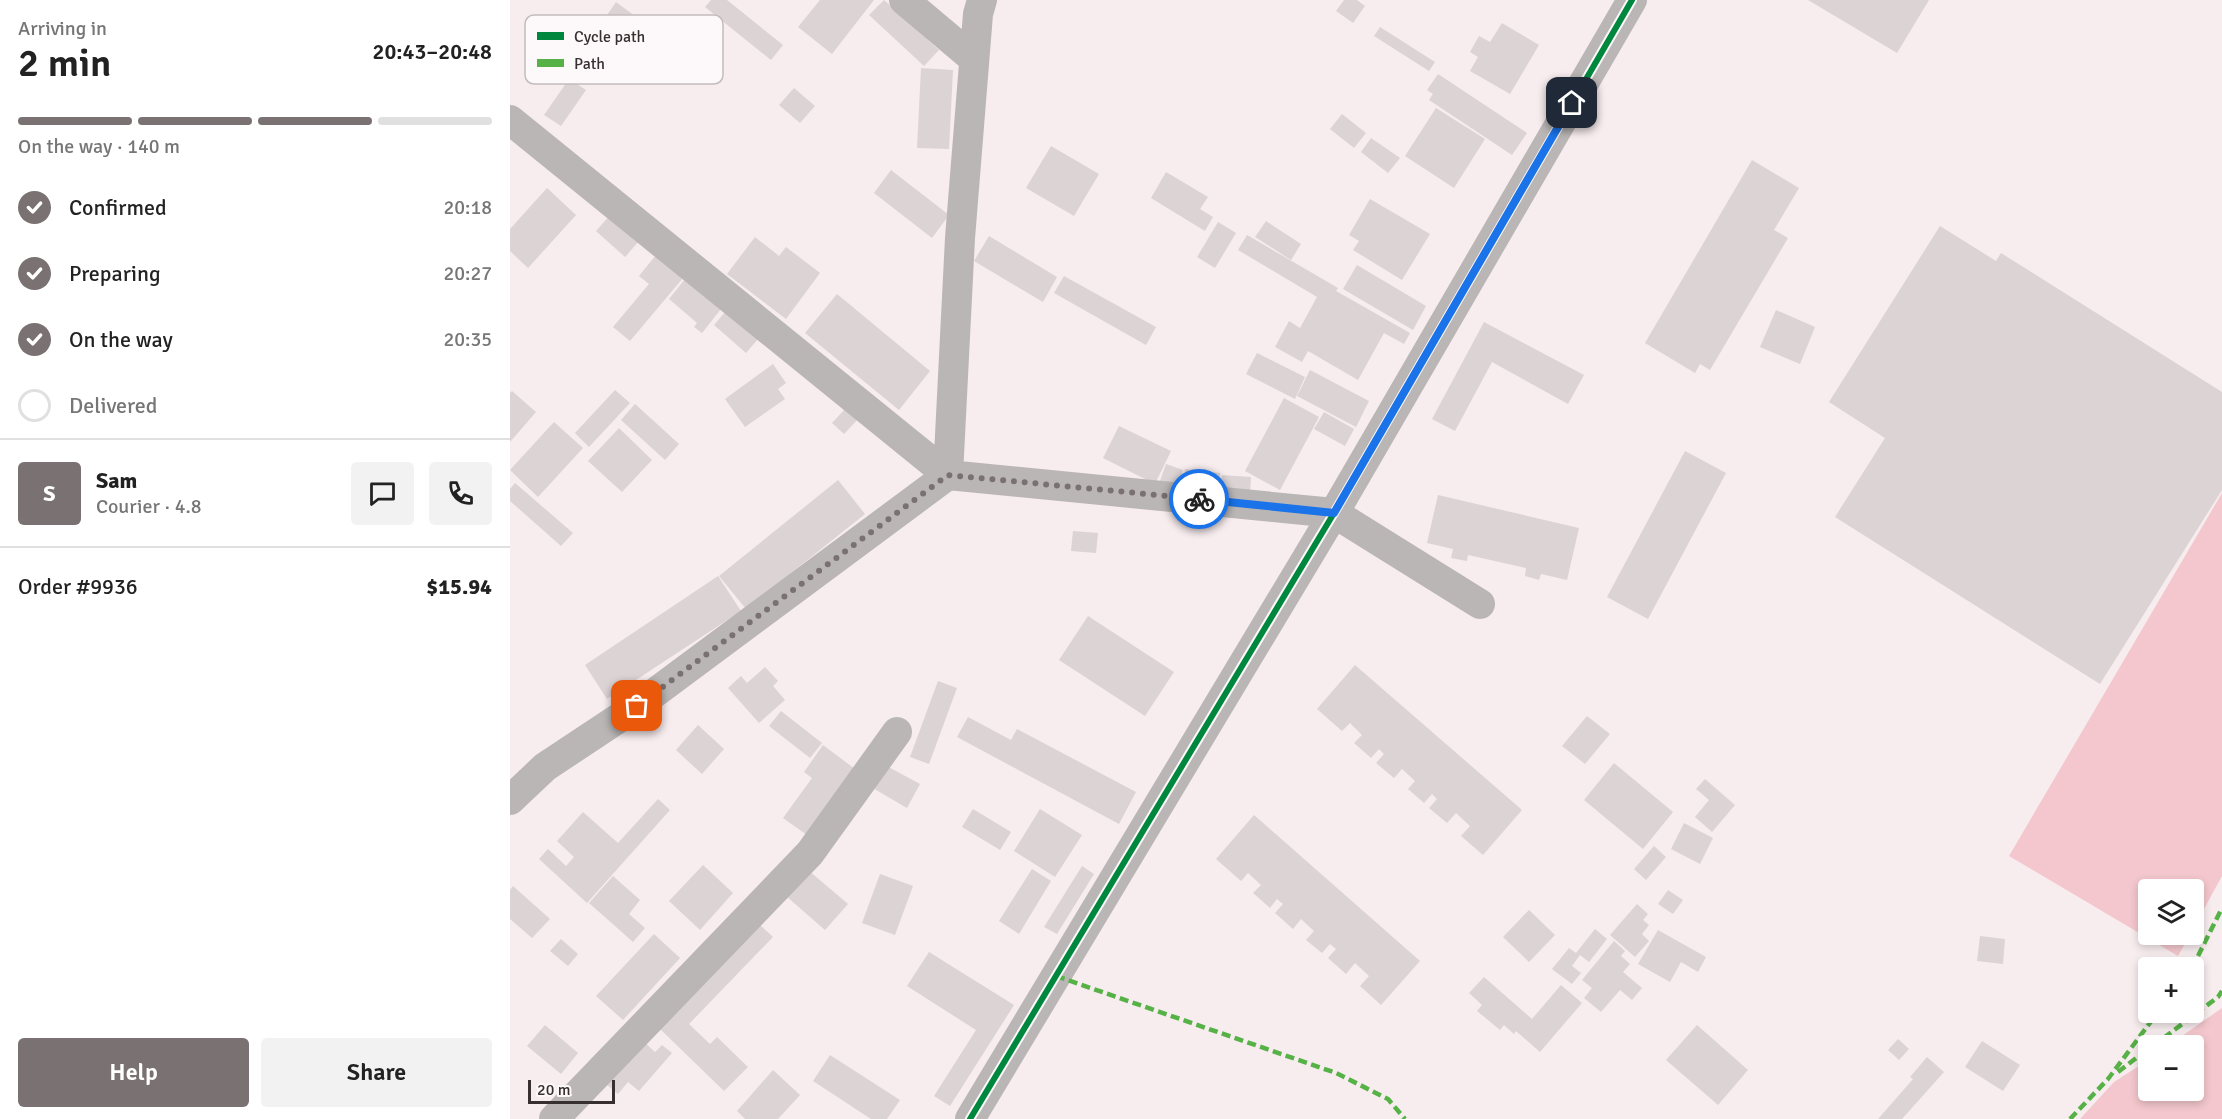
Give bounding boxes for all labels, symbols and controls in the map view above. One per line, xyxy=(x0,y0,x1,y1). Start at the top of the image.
legend xyxy=(525,15,723,84)
text: Arriving in xyxy=(18,16,107,41)
text: Cycle path xyxy=(574,27,645,47)
text: 20:43–20:48 xyxy=(373,38,492,65)
text: 2 min xyxy=(18,39,111,87)
text: Path xyxy=(574,54,605,74)
pin xyxy=(1546,77,1597,128)
icon: home xyxy=(1555,86,1588,119)
text: On the way · 140 m xyxy=(18,134,180,159)
icon: check xyxy=(18,191,51,224)
text: Confirmed xyxy=(69,194,167,221)
text: 20:18 xyxy=(443,195,492,220)
icon: check xyxy=(18,257,51,290)
text: Preparing xyxy=(69,260,161,287)
text: 20:27 xyxy=(443,261,492,286)
icon: check xyxy=(18,323,51,356)
text: On the way xyxy=(69,326,173,353)
text: 20:35 xyxy=(443,327,492,352)
text: Delivered xyxy=(69,392,157,419)
button: chat xyxy=(351,462,414,525)
button: phone xyxy=(429,462,492,525)
text: Sam xyxy=(96,467,137,494)
courier xyxy=(1169,469,1229,529)
text: S xyxy=(43,480,56,507)
icon: bike xyxy=(1183,483,1216,516)
text: Courier · 4.8 xyxy=(96,494,202,519)
text: Order #9936 xyxy=(18,573,138,600)
text: $15.94 xyxy=(426,573,492,600)
pin xyxy=(611,680,662,731)
icon: bag xyxy=(620,689,653,722)
map controls xyxy=(2138,879,2204,1101)
button: layers xyxy=(2138,879,2204,945)
button: + xyxy=(2138,957,2204,1023)
button: − xyxy=(2138,1035,2204,1101)
button: Help xyxy=(18,1038,249,1107)
button: Share xyxy=(261,1038,492,1107)
scale bar xyxy=(528,1077,615,1104)
text: 20 m xyxy=(537,1080,571,1100)

